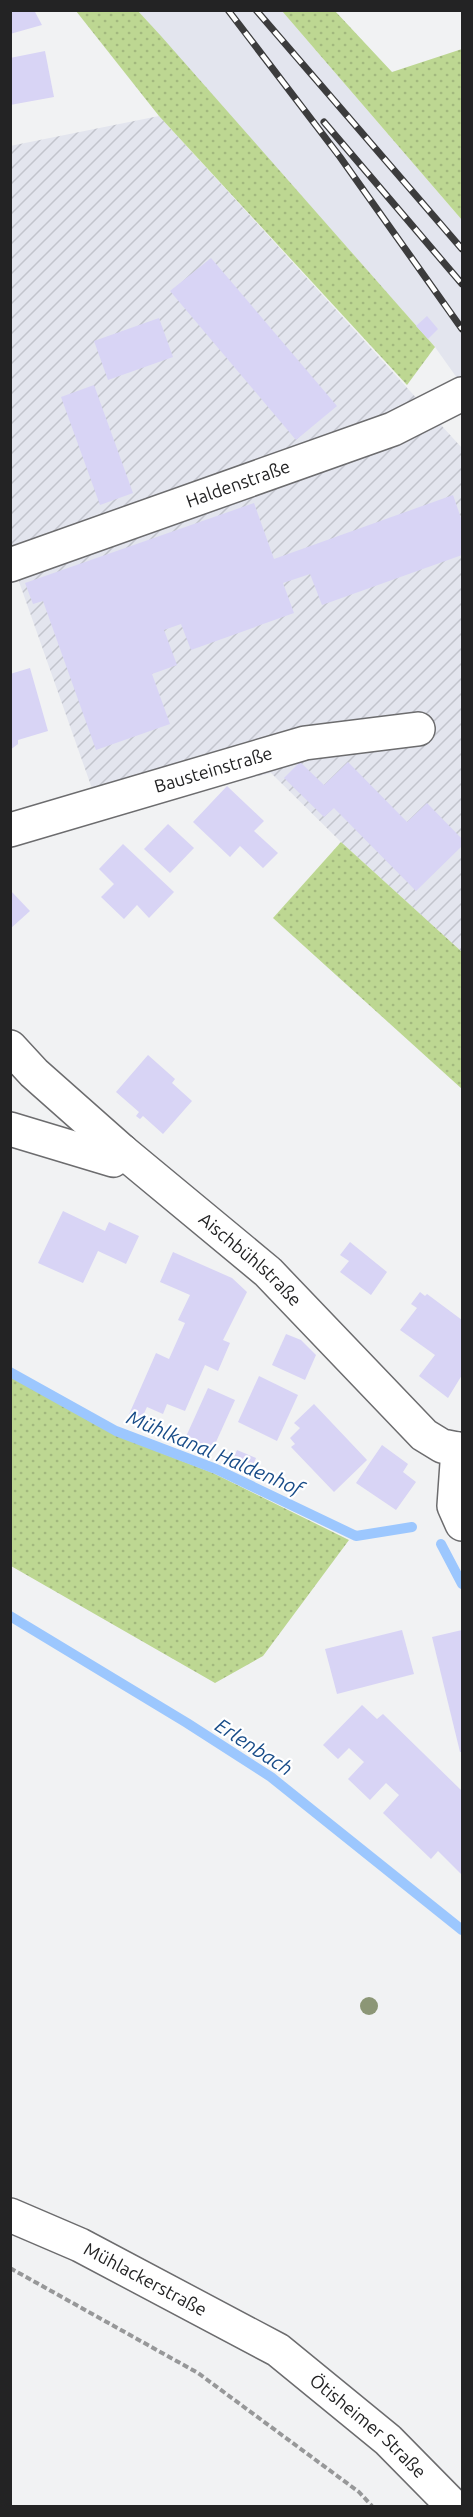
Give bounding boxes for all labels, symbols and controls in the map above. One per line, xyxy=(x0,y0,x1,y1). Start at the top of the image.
street label: Haldenstraße xyxy=(183,455,292,511)
street label: Bausteinstraße xyxy=(152,742,274,796)
street label: Aischbühlstraße xyxy=(196,1208,306,1310)
water label: Mühlkanal Haldenhof xyxy=(124,1405,309,1501)
water label: Erlenbach xyxy=(211,1713,297,1780)
street label: Mühlackerstraße xyxy=(81,2238,210,2319)
street label: Ötisheimer Straße xyxy=(306,2369,431,2482)

